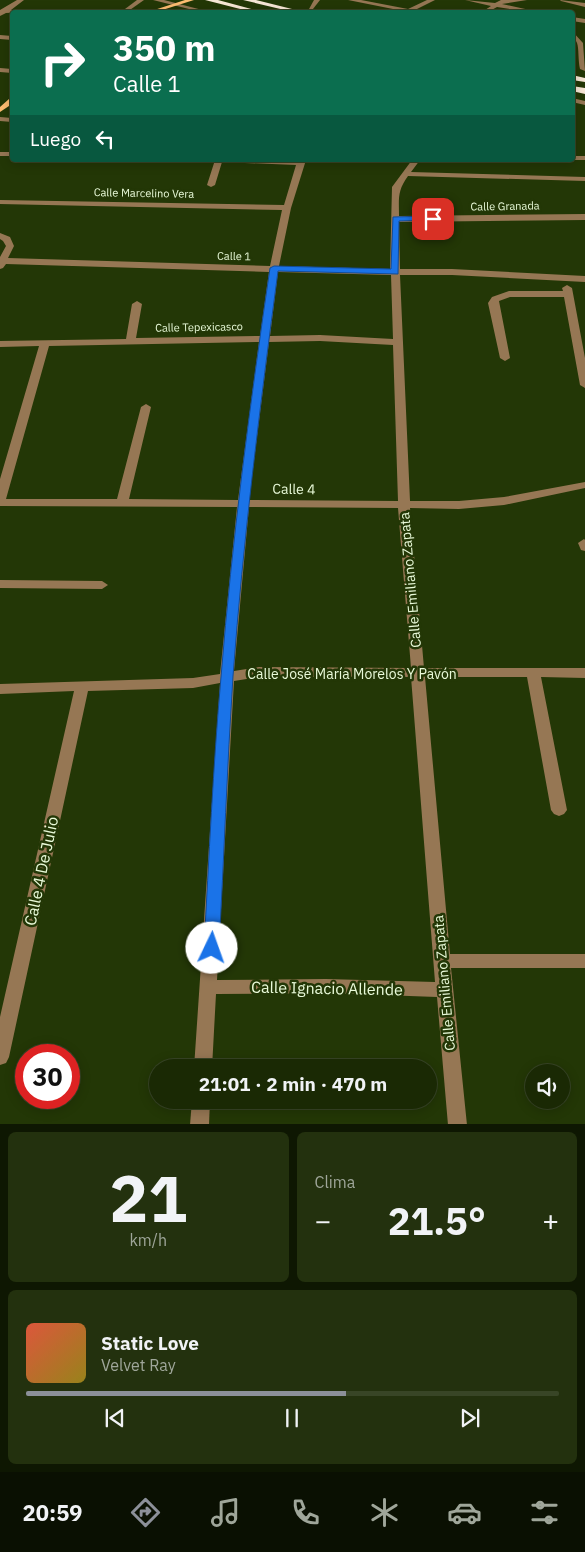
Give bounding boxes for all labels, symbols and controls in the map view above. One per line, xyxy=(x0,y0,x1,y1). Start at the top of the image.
text: 350 m xyxy=(113,25,216,71)
icon: right xyxy=(30,30,95,95)
text: Calle 1 xyxy=(113,69,181,98)
icon: left xyxy=(91,125,119,153)
text: Luego xyxy=(30,127,81,151)
street label: Calle Marcelino Vera xyxy=(94,185,195,201)
pin xyxy=(412,198,454,240)
street label: Calle Granada xyxy=(470,198,540,214)
icon: arrive xyxy=(419,205,447,233)
street label: Calle 1 xyxy=(217,249,251,263)
street label: Calle Tepexicasco xyxy=(155,319,243,335)
street label: Calle 4 xyxy=(272,480,316,498)
street label: Calle Emiliano Zapata xyxy=(395,511,425,649)
street label: Calle José María Morelos Y Pavón xyxy=(247,665,457,683)
street label: Calle 4 De Julio xyxy=(20,815,62,927)
street label: Calle Emiliano Zapata xyxy=(429,914,459,1052)
position arrow xyxy=(185,921,237,973)
street label: Calle Ignacio Allende xyxy=(251,977,403,999)
speed limit sign: 30 xyxy=(15,1044,80,1109)
map controls xyxy=(525,1064,570,1109)
button: sound xyxy=(525,1064,570,1109)
text: 21:01 · 2 min · 470 m xyxy=(199,1072,387,1096)
text: 21 xyxy=(109,1155,187,1240)
text: Clima xyxy=(315,1172,355,1192)
text: 21.5° xyxy=(388,1196,486,1245)
text: − xyxy=(315,1202,331,1239)
text: + xyxy=(542,1202,559,1239)
text: km/h xyxy=(129,1230,167,1250)
text: Static Love xyxy=(101,1331,199,1355)
text: Velvet Ray xyxy=(101,1355,176,1375)
icon: previous xyxy=(101,1404,129,1432)
icon: pause xyxy=(278,1404,306,1432)
icon: next xyxy=(456,1404,484,1432)
icon: directions xyxy=(128,1495,163,1530)
icon: music xyxy=(208,1495,243,1530)
icon: phone xyxy=(288,1495,323,1530)
icon: climate xyxy=(367,1495,402,1530)
icon: car xyxy=(447,1495,482,1530)
icon: filters xyxy=(527,1495,562,1530)
text: 20:59 xyxy=(22,1498,83,1527)

